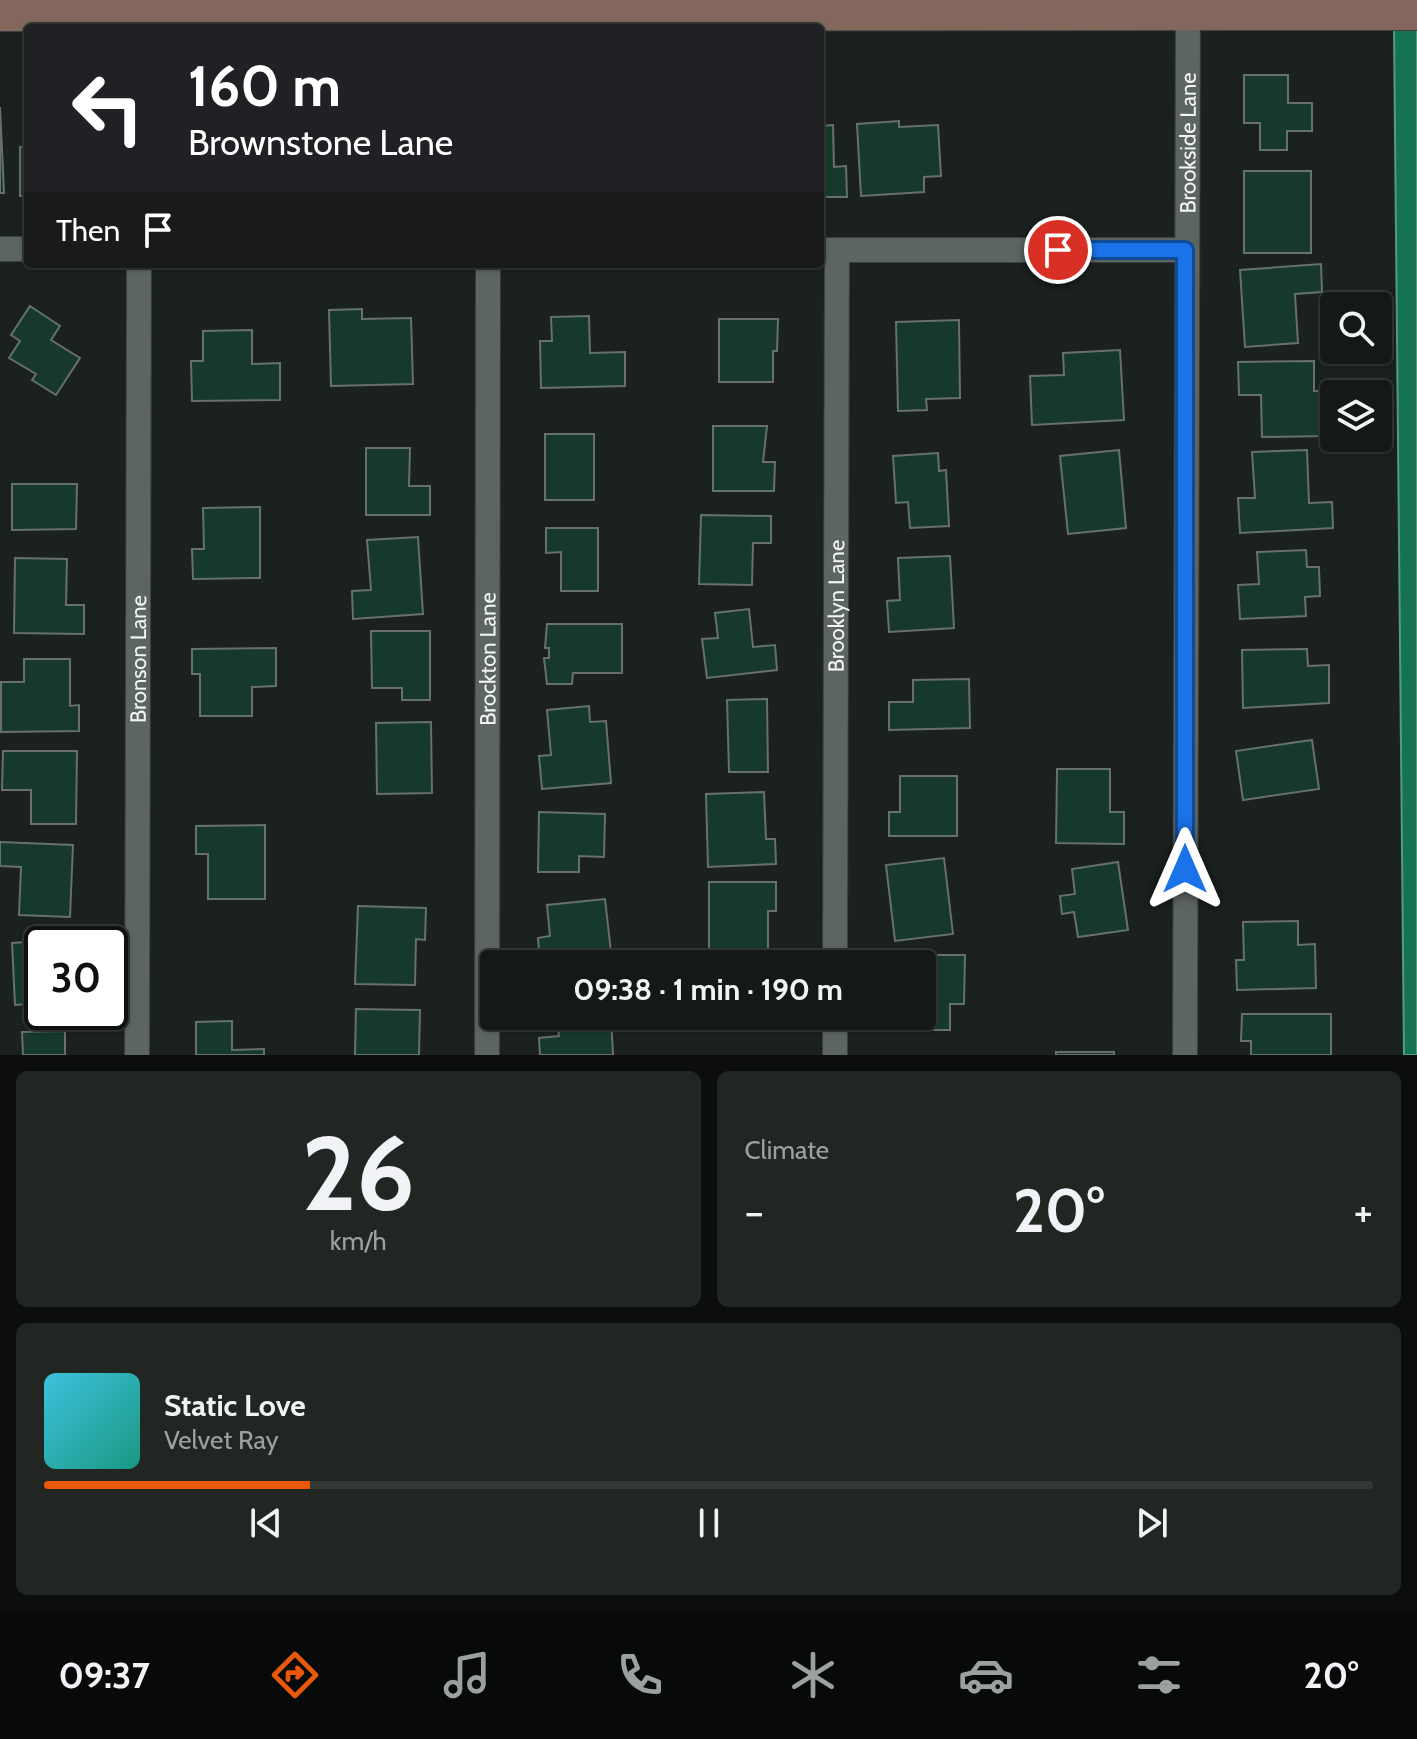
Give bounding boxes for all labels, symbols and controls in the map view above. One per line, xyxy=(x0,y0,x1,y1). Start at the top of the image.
text: 160 m xyxy=(188,52,341,120)
icon: left xyxy=(56,56,160,160)
street label: Brookside Lane xyxy=(1174,72,1201,214)
text: Brownstone Lane xyxy=(188,120,453,164)
icon: arrive xyxy=(136,208,180,252)
text: Then xyxy=(56,212,120,249)
pin xyxy=(1024,216,1092,284)
icon: arrive xyxy=(1036,228,1080,272)
map controls xyxy=(1320,292,1392,452)
button: search xyxy=(1320,292,1392,364)
button: layers xyxy=(1320,380,1392,452)
street label: Brooklyn Lane xyxy=(822,540,850,672)
street label: Brockton Lane xyxy=(474,592,501,726)
street label: Bronson Lane xyxy=(124,595,152,723)
position arrow xyxy=(1143,827,1227,911)
speed limit sign: 30 xyxy=(24,926,128,1030)
text: 09:38 · 1 min · 190 m xyxy=(573,971,843,1008)
text: 26 xyxy=(302,1110,415,1236)
text: Climate xyxy=(745,1134,829,1166)
text: 20° xyxy=(1013,1174,1104,1247)
text: − xyxy=(745,1185,764,1238)
text: + xyxy=(1354,1185,1373,1238)
text: km/h xyxy=(330,1225,387,1257)
text: Static Love xyxy=(164,1387,306,1424)
text: Velvet Ray xyxy=(164,1424,279,1456)
icon: previous xyxy=(244,1501,288,1545)
icon: pause xyxy=(687,1501,731,1545)
icon: next xyxy=(1130,1501,1174,1545)
icon: directions xyxy=(267,1647,323,1703)
icon: music xyxy=(439,1647,495,1703)
icon: phone xyxy=(612,1647,668,1703)
icon: climate xyxy=(785,1647,841,1703)
icon: car xyxy=(958,1647,1014,1703)
icon: filters xyxy=(1131,1647,1187,1703)
text: 09:37 xyxy=(58,1653,150,1697)
text: 20° xyxy=(1304,1653,1358,1697)

